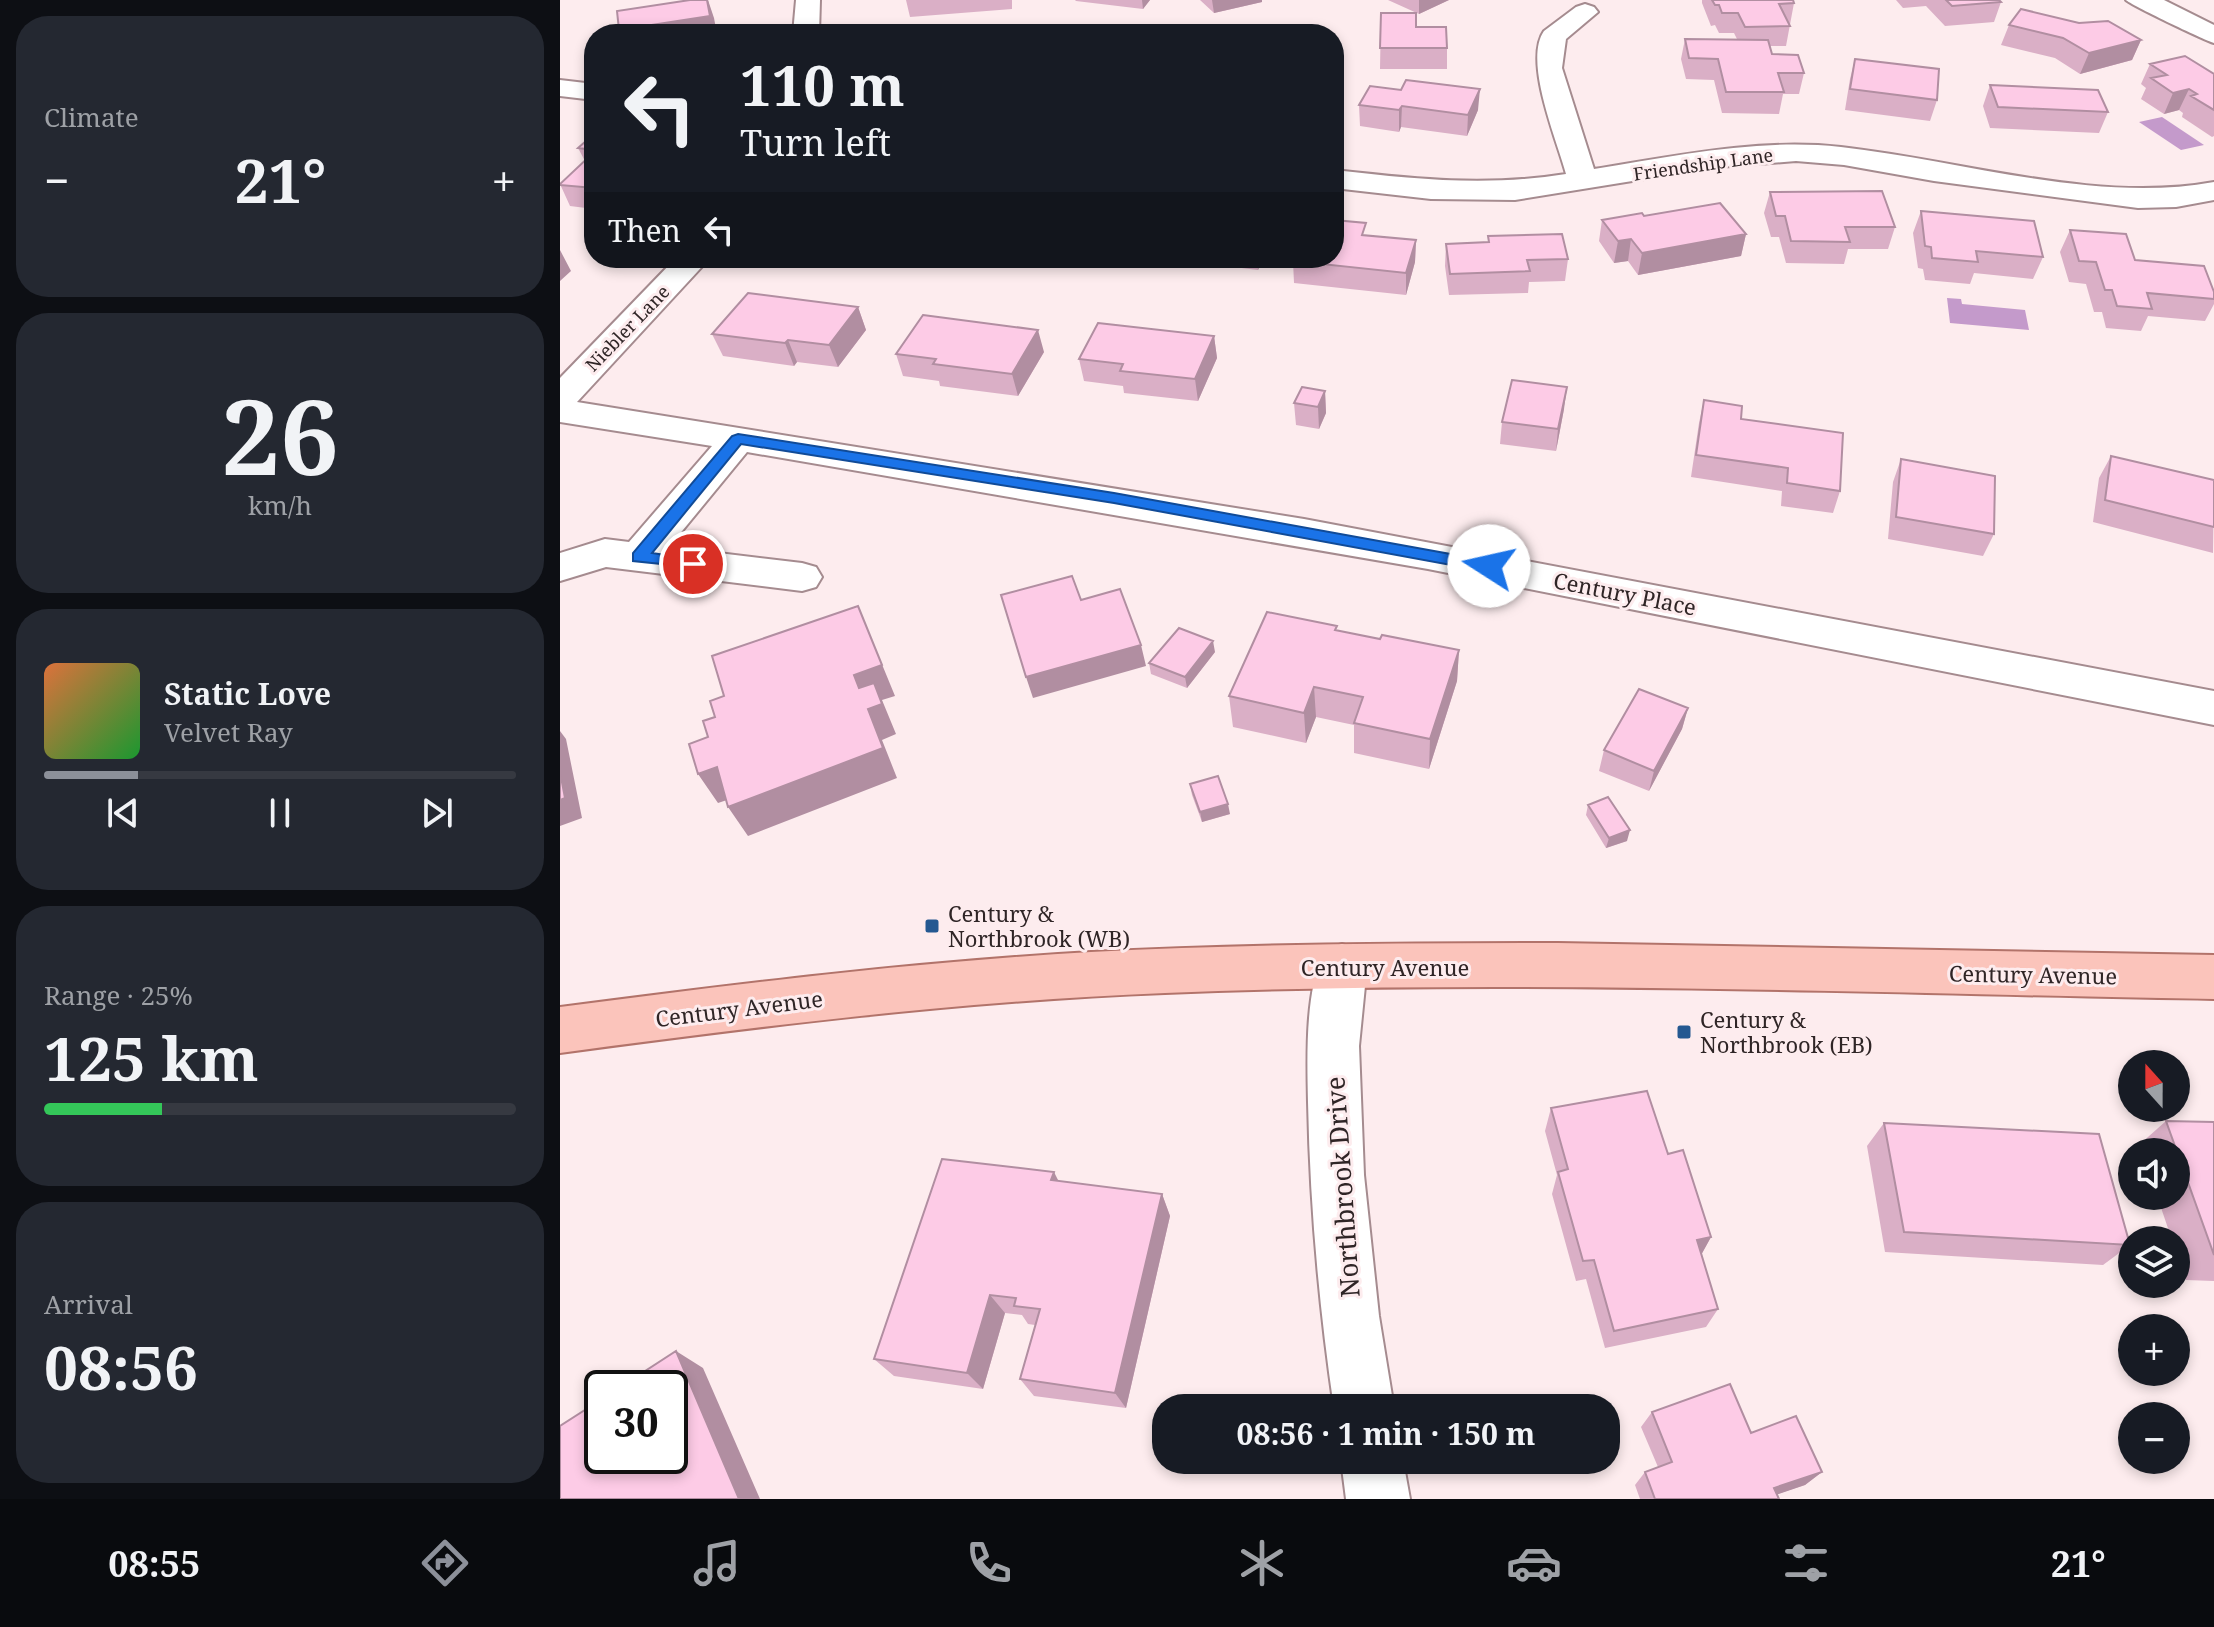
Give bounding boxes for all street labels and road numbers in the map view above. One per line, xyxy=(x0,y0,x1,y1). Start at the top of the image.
street label: Friendship Lane xyxy=(1632,142,1774,186)
street label: Niebler Lane xyxy=(580,280,674,376)
street label: Century Place xyxy=(1551,564,1699,622)
street label: Century Avenue xyxy=(1301,952,1469,982)
street label: Century Avenue xyxy=(1949,958,2117,990)
street label: Century Avenue xyxy=(654,983,824,1033)
street label: Northbrook Drive xyxy=(1316,1075,1368,1299)

